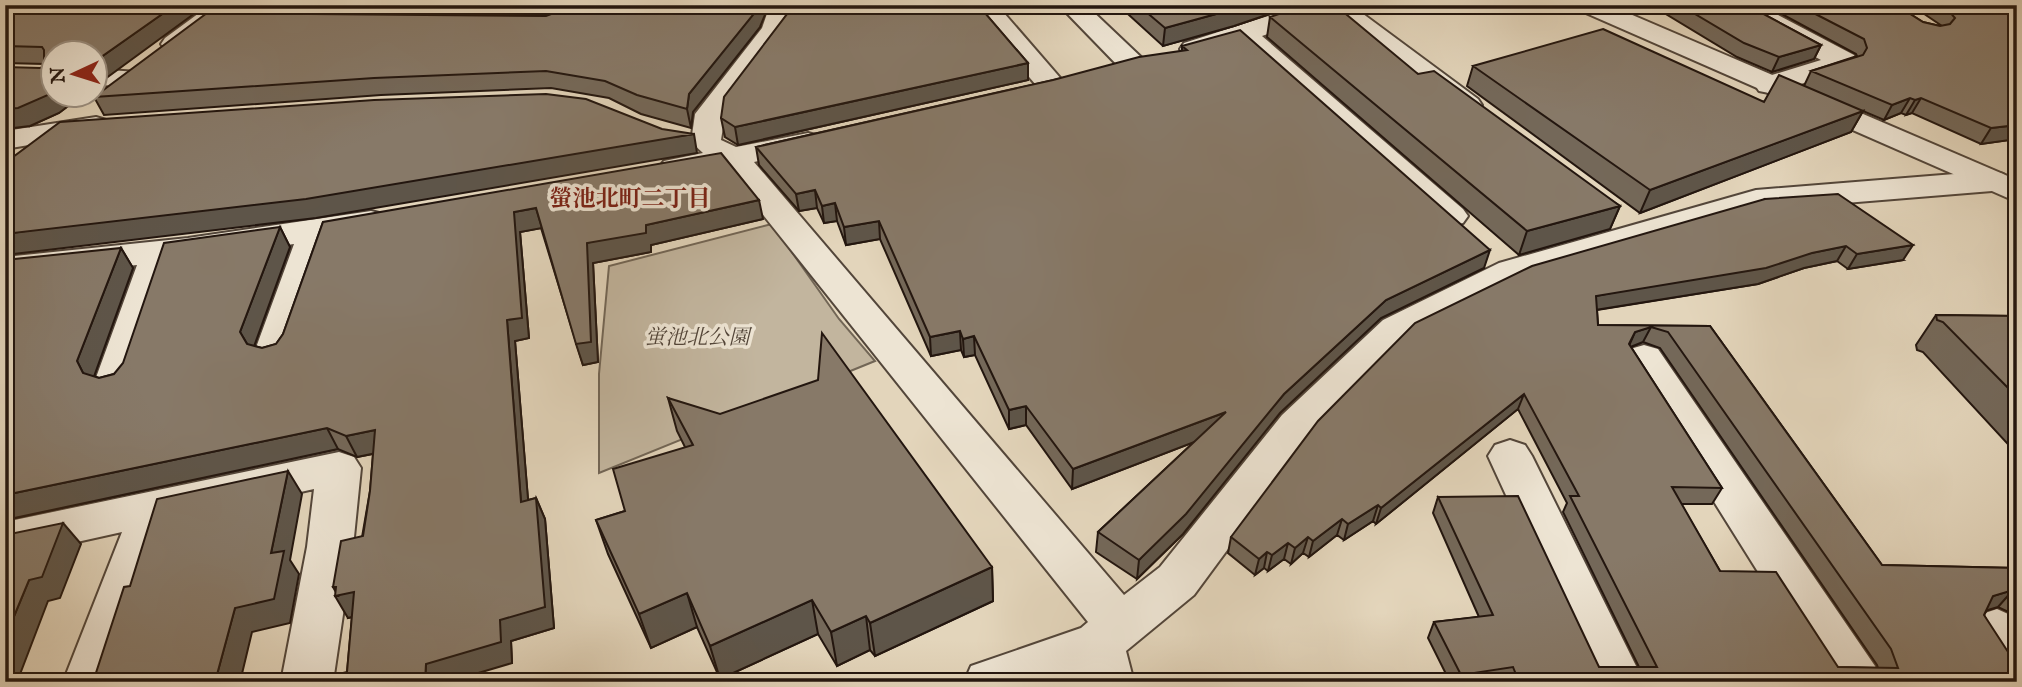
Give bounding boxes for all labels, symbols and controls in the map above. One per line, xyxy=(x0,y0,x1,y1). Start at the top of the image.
north arrow xyxy=(38,38,108,108)
text: N xyxy=(46,65,72,85)
district label: 螢池北町二丁目 xyxy=(550,185,711,214)
park label: 蛍池北公園 xyxy=(645,325,752,352)

